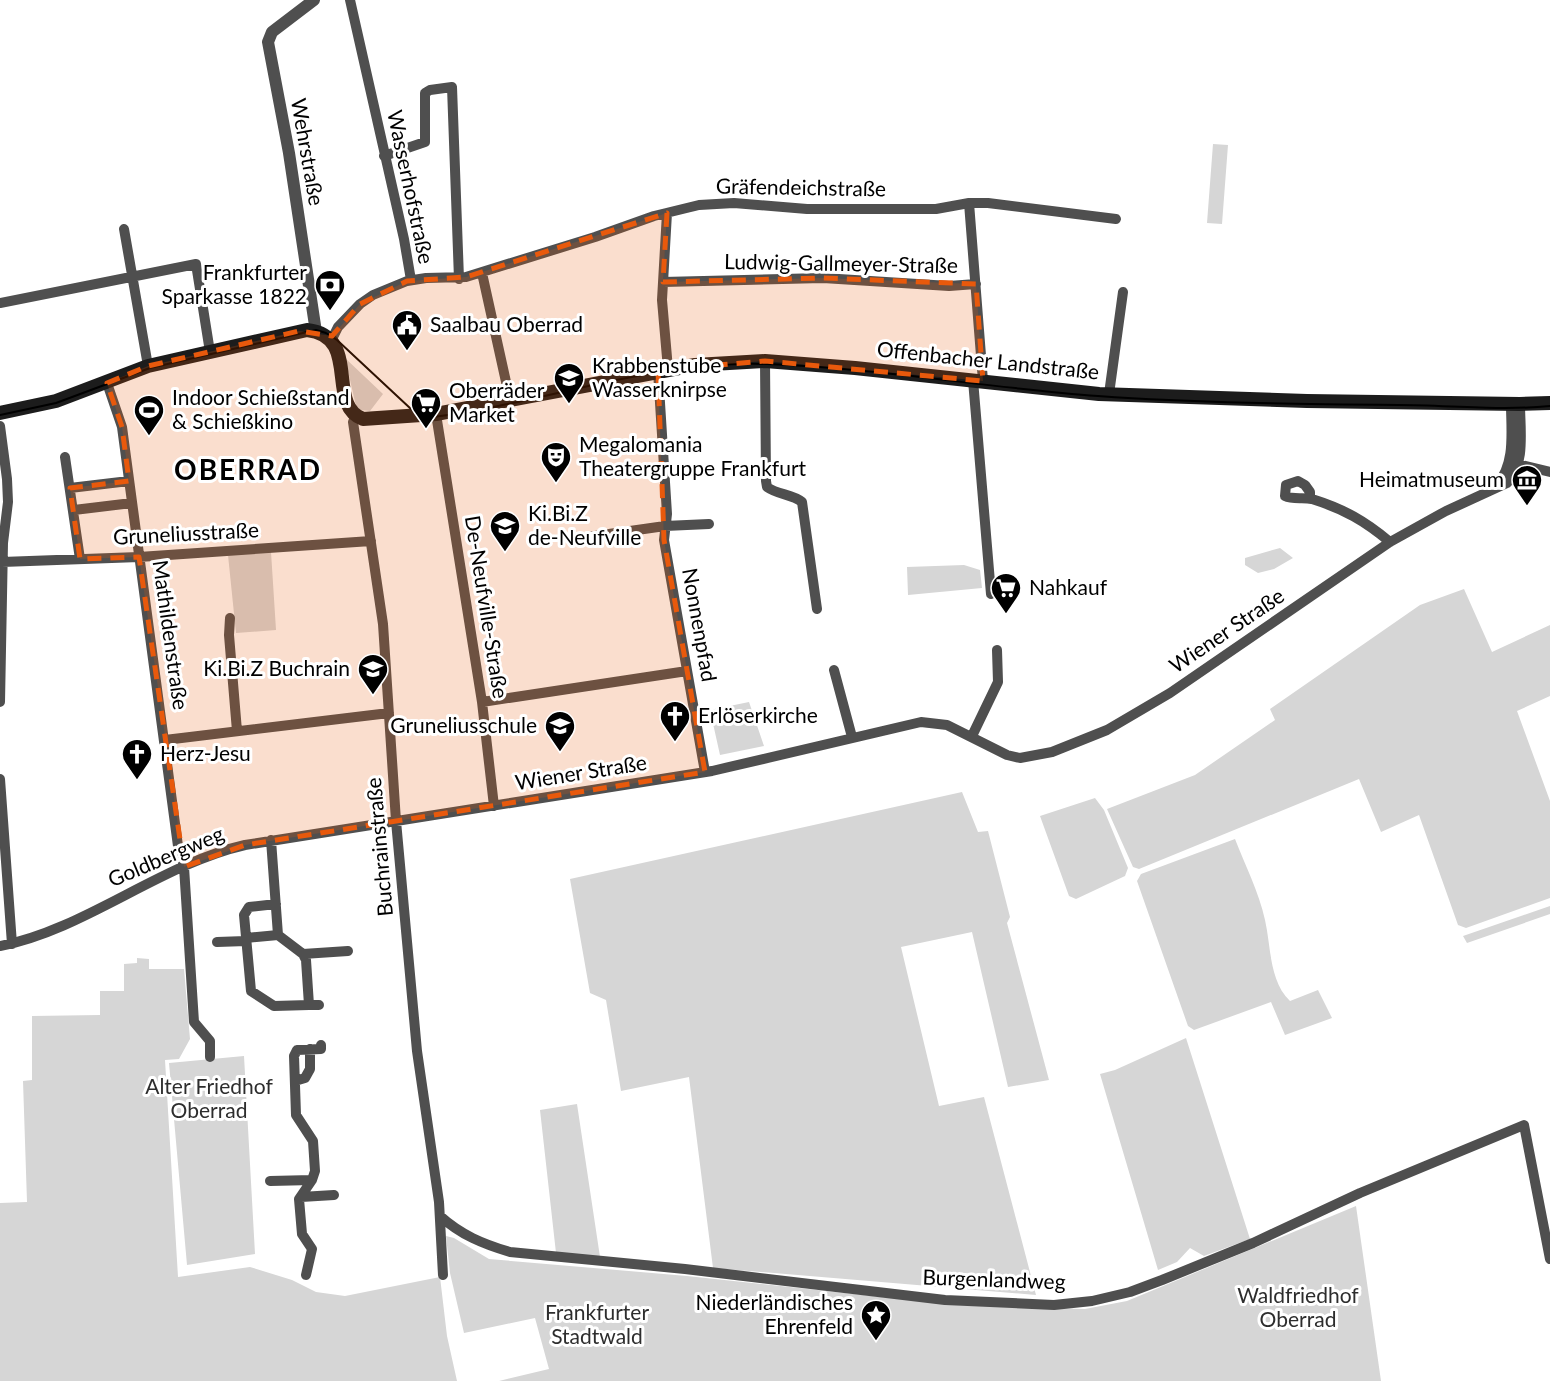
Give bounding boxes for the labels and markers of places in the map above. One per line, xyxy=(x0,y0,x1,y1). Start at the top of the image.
place label: Frankfurter Sparkasse 1822 xyxy=(162,259,307,308)
bank icon: Frankfurter Sparkasse 1822 xyxy=(313,268,347,312)
public building icon: Saalbau Oberrad xyxy=(390,308,424,352)
place label: Saalbau Oberrad xyxy=(430,311,583,336)
place label: Krabbenstube Wasserknirpse xyxy=(592,352,727,401)
school or university icon: Krabbenstube Wasserknirpse xyxy=(552,361,586,405)
place label: Oberräder Market xyxy=(449,377,545,426)
place label: Indoor Schießstand & Schießkino xyxy=(172,384,349,433)
supermarket icon: Oberräder Market xyxy=(409,386,443,430)
sports icon: Indoor Schießstand & Schießkino xyxy=(132,393,166,437)
place label: Megalomania Theatergruppe Frankfurt xyxy=(579,431,807,480)
theatre icon: Megalomania Theatergruppe Frankfurt xyxy=(539,440,573,484)
museum icon: Heimatmuseum xyxy=(1510,463,1544,507)
place label: Heimatmuseum xyxy=(1359,466,1504,491)
place label: Ki.Bi.Z de-Neufville xyxy=(528,500,641,549)
school or university icon: Ki.Bi.Z de-Neufville xyxy=(488,509,522,553)
supermarket icon: Nahkauf xyxy=(989,571,1023,615)
place label: Nahkauf xyxy=(1029,574,1108,599)
school or university icon: Ki.Bi.Z Buchrain xyxy=(356,652,390,696)
place label: Ki.Bi.Z Buchrain xyxy=(203,655,350,680)
church icon: Erlöserkirche xyxy=(658,699,692,743)
place label: Erlöserkirche xyxy=(698,702,818,727)
school or university icon: Gruneliusschule xyxy=(543,709,577,753)
place label: Gruneliusschule xyxy=(390,712,537,737)
church icon: Herz-Jesu xyxy=(120,737,154,781)
place label: Herz-Jesu xyxy=(160,740,251,765)
place label: Niederländisches Ehrenfeld xyxy=(696,1289,853,1338)
place icon: Niederländisches Ehrenfeld xyxy=(859,1298,893,1342)

